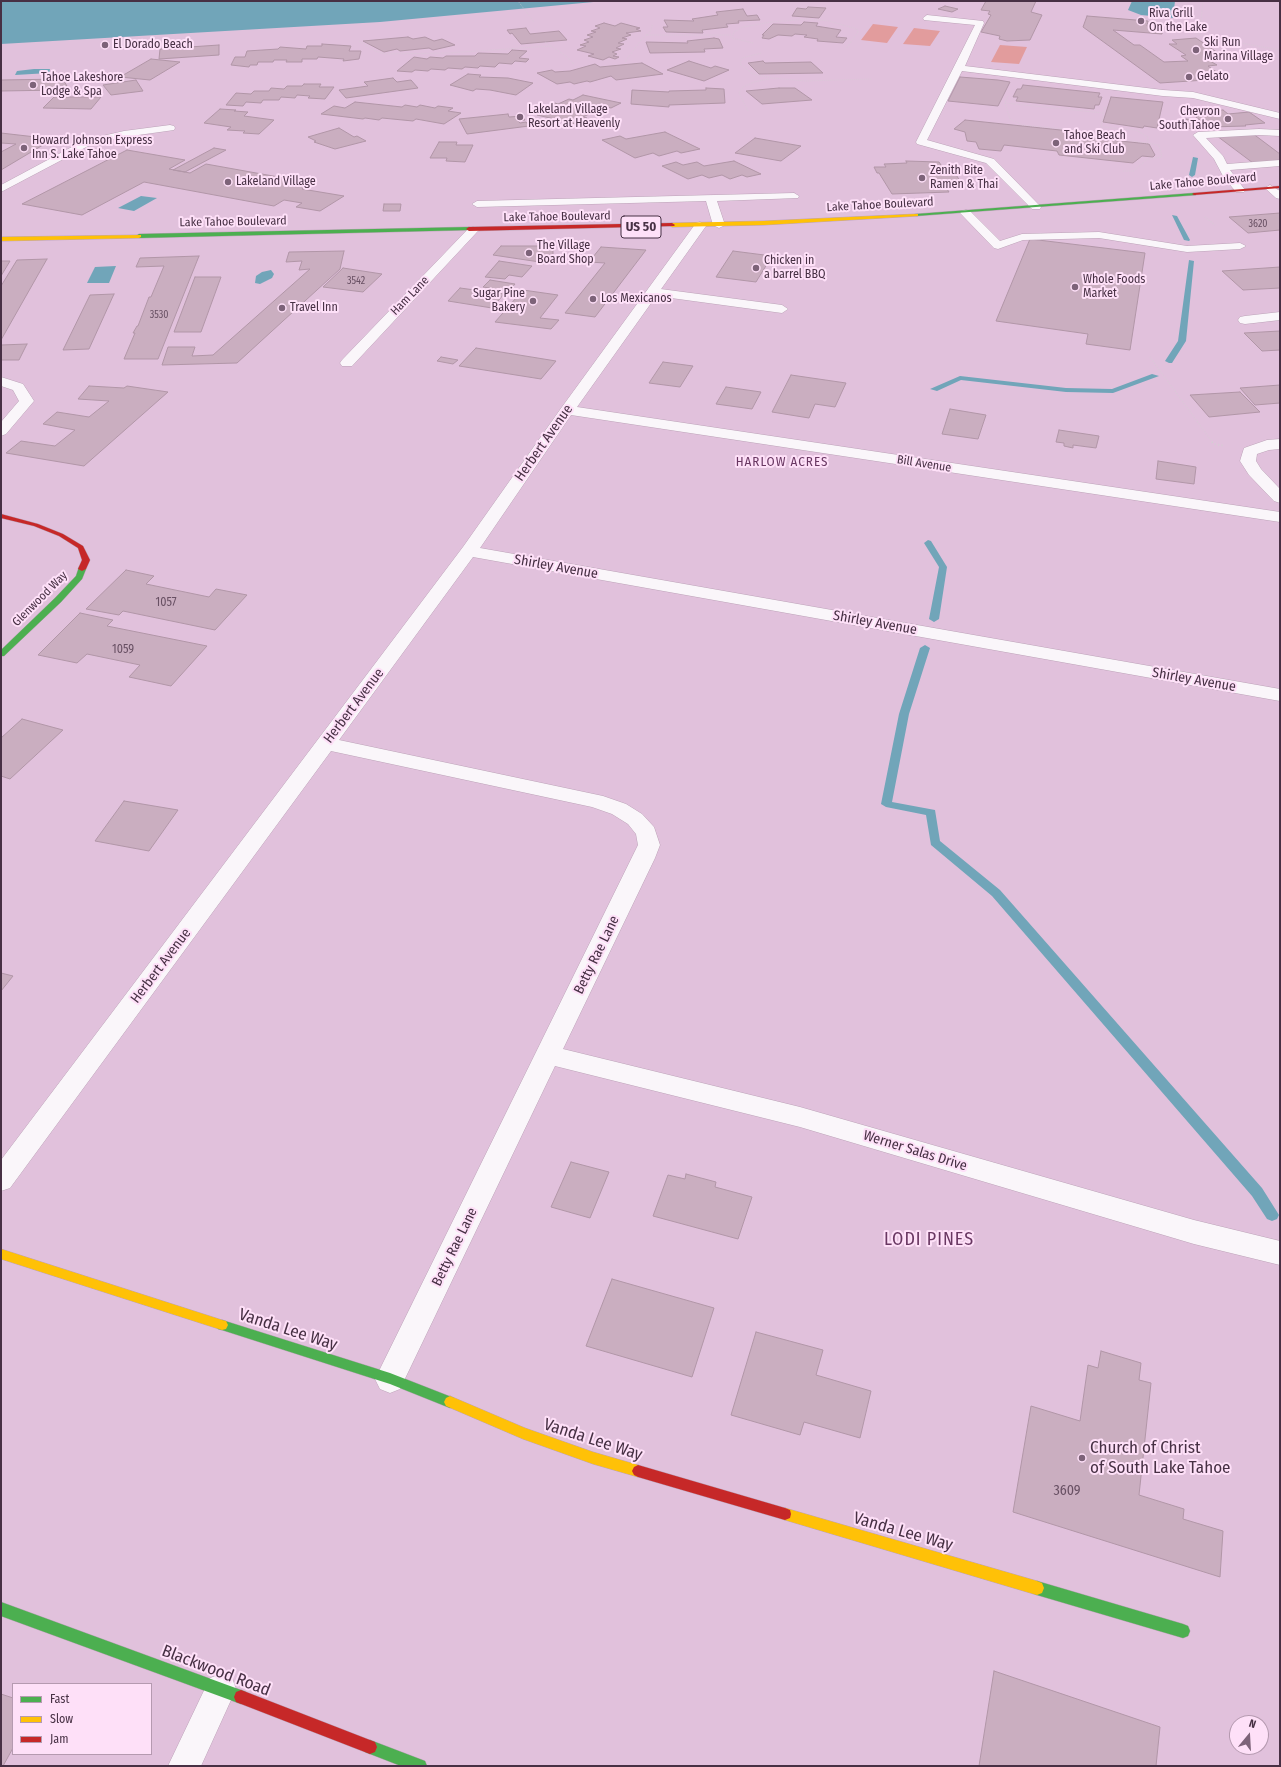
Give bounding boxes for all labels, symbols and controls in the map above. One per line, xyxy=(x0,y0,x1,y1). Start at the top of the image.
place label: Riva Grill On the Lake xyxy=(1149,7,1207,35)
marker: Riva Grill On the Lake xyxy=(1136,16,1146,26)
place label: Ski Run Marina Village xyxy=(1204,36,1273,64)
place label: El Dorado Beach xyxy=(113,38,193,52)
marker: El Dorado Beach xyxy=(100,40,110,50)
marker: Ski Run Marina Village xyxy=(1191,45,1201,55)
place label: Gelato xyxy=(1197,70,1229,84)
place label: Tahoe Lakeshore Lodge & Spa xyxy=(41,71,123,99)
marker: Gelato xyxy=(1184,72,1194,82)
marker: Tahoe Lakeshore Lodge & Spa xyxy=(28,80,38,90)
place label: Lakeland Village Resort at Heavenly xyxy=(528,103,620,131)
place label: Chevron South Tahoe xyxy=(1159,105,1220,133)
marker: Lakeland Village Resort at Heavenly xyxy=(515,112,525,122)
marker: Chevron South Tahoe xyxy=(1223,114,1233,124)
place label: Tahoe Beach and Ski Club xyxy=(1064,129,1126,157)
place label: Howard Johnson Express Inn S. Lake Tahoe xyxy=(32,134,152,162)
marker: Tahoe Beach and Ski Club xyxy=(1051,138,1061,148)
marker: Howard Johnson Express Inn S. Lake Tahoe xyxy=(19,143,29,153)
place label: Zenith Bite Ramen & Thai xyxy=(930,164,998,192)
street label: Lake Tahoe Boulevard xyxy=(1149,170,1257,194)
marker: Zenith Bite Ramen & Thai xyxy=(917,173,927,183)
place label: Lakeland Village xyxy=(236,175,316,189)
marker: Lakeland Village xyxy=(223,177,233,187)
street label: Lake Tahoe Boulevard xyxy=(826,195,934,215)
street label: Lake Tahoe Boulevard xyxy=(503,209,611,225)
street label: Lake Tahoe Boulevard xyxy=(179,214,287,230)
road number: US 50 xyxy=(621,216,661,238)
house number: 3620 xyxy=(1249,218,1267,230)
place label: The Village Board Shop xyxy=(537,239,594,267)
marker: The Village Board Shop xyxy=(524,248,534,258)
place label: Chicken in a barrel BBQ xyxy=(764,254,825,282)
marker: Chicken in a barrel BBQ xyxy=(751,263,761,273)
place label: Whole Foods Market xyxy=(1083,273,1145,301)
street label: Ham Lane xyxy=(388,274,432,318)
house number: 3542 xyxy=(347,275,365,287)
marker: Whole Foods Market xyxy=(1070,282,1080,292)
place label: Sugar Pine Bakery xyxy=(473,287,525,315)
place label: Los Mexicanos xyxy=(601,292,672,306)
marker: Los Mexicanos xyxy=(588,294,598,304)
marker: Sugar Pine Bakery xyxy=(528,296,538,306)
place label: Travel Inn xyxy=(290,301,338,315)
marker: Travel Inn xyxy=(277,303,287,313)
house number: 3530 xyxy=(150,309,168,321)
street label: Herbert Avenue xyxy=(511,402,577,484)
street label: Bill Avenue xyxy=(896,453,952,475)
district label: HARLOW ACRES xyxy=(736,454,828,470)
street label: Shirley Avenue xyxy=(513,551,599,583)
street label: Glenwood Way xyxy=(10,569,70,629)
house number: 1057 xyxy=(155,596,177,610)
street label: Shirley Avenue xyxy=(832,607,918,639)
house number: 1059 xyxy=(112,643,134,657)
street label: Shirley Avenue xyxy=(1151,664,1237,696)
street label: Herbert Avenue xyxy=(320,665,388,747)
street label: Betty Rae Lane xyxy=(571,913,623,997)
street label: Herbert Avenue xyxy=(127,925,195,1007)
street label: Werner Salas Drive xyxy=(861,1127,969,1175)
street label: Betty Rae Lane xyxy=(429,1205,481,1289)
district label: LODI PINES xyxy=(884,1229,974,1251)
street label: Vanda Lee Way xyxy=(236,1304,340,1356)
street label: Vanda Lee Way xyxy=(541,1414,645,1466)
place label: Church of Christ of South Lake Tahoe xyxy=(1090,1438,1230,1478)
marker: Church of Christ of South Lake Tahoe xyxy=(1077,1453,1087,1463)
house number: 3609 xyxy=(1053,1483,1081,1499)
street label: Vanda Lee Way xyxy=(851,1508,955,1556)
street label: Blackwood Road xyxy=(159,1641,273,1701)
legend xyxy=(12,1683,152,1755)
text: Fast xyxy=(50,1692,69,1706)
text: Slow xyxy=(50,1712,73,1726)
north arrow xyxy=(1229,1715,1269,1755)
text: N xyxy=(1247,1717,1258,1731)
text: Jam xyxy=(50,1732,68,1746)

